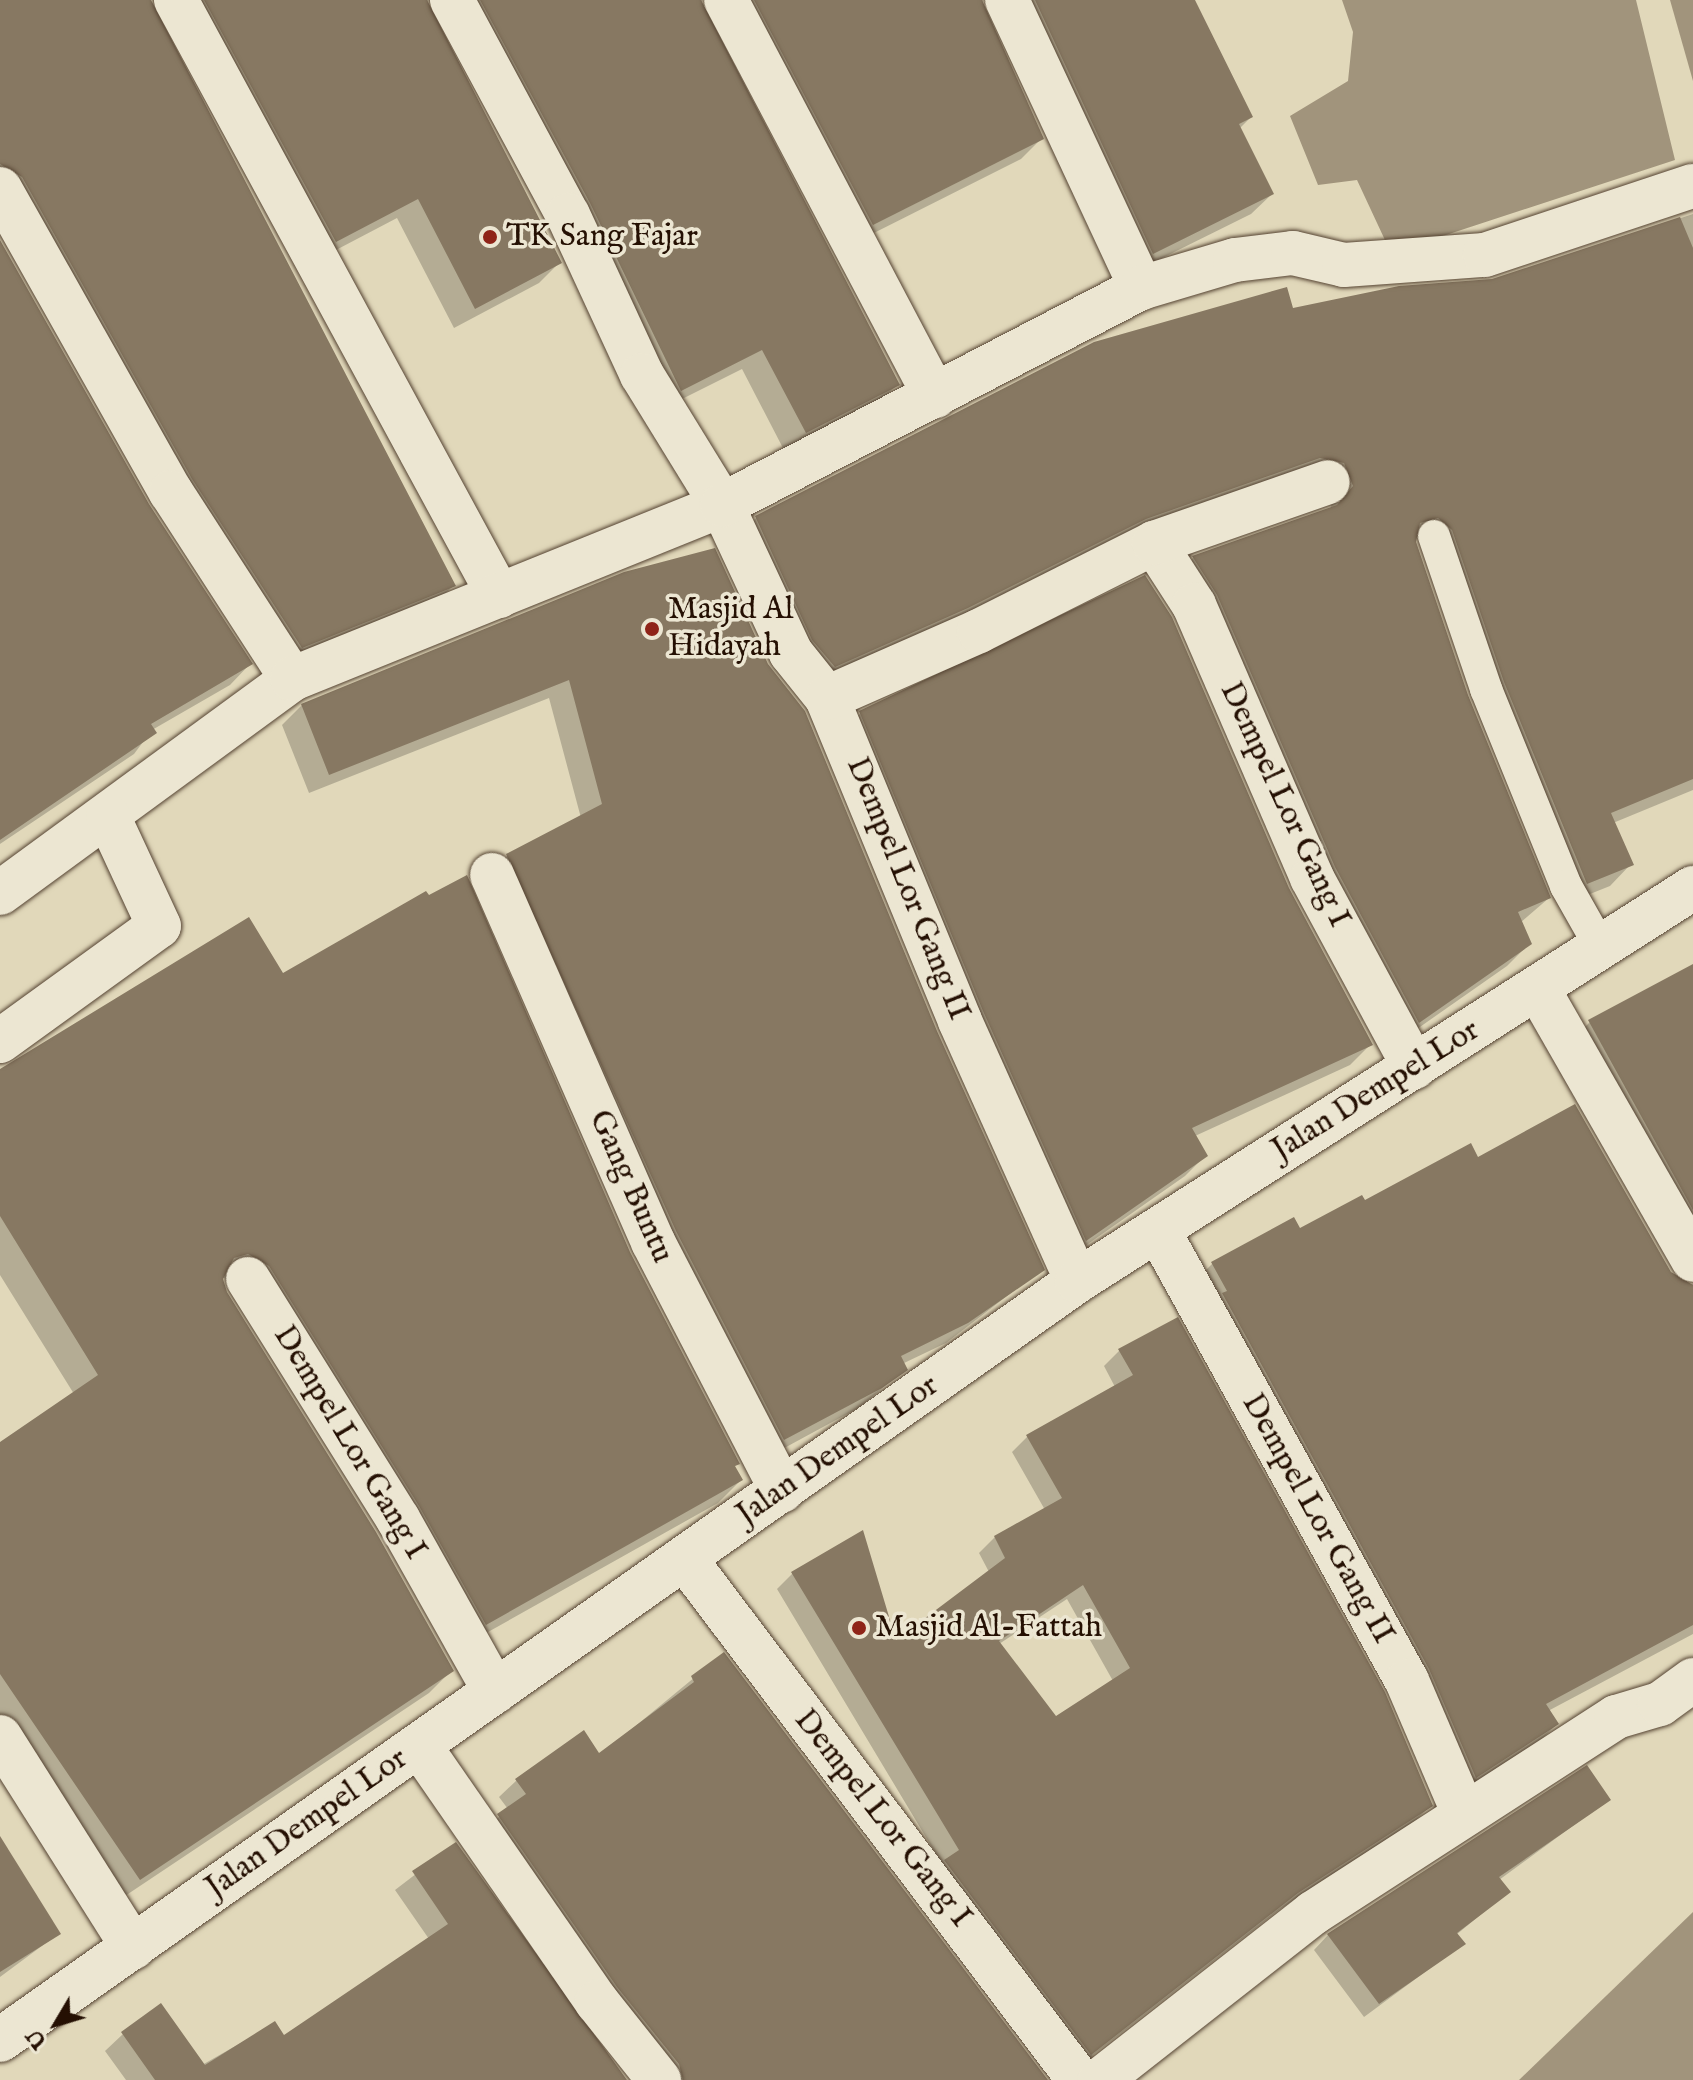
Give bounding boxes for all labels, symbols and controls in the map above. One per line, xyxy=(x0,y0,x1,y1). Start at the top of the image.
place label: TK Sang Fajar xyxy=(506,218,698,256)
marker: TK Sang Fajar xyxy=(481,228,499,246)
place label: Masjid Al Hidayah xyxy=(668,592,794,667)
marker: Masjid Al Hidayah xyxy=(643,620,661,638)
street label: Dempel Lor Gang I xyxy=(1210,676,1358,934)
street label: Dempel Lor Gang II xyxy=(837,752,977,1026)
street label: Jalan Dempel Lor xyxy=(1265,1012,1487,1170)
street label: Gang Buntu xyxy=(579,1105,681,1269)
street label: Dempel Lor Gang I xyxy=(264,1319,434,1567)
street label: Jalan Dempel Lor xyxy=(730,1367,946,1535)
street label: Dempel Lor Gang II xyxy=(1232,1387,1402,1651)
place label: Masjid Al-Fattah xyxy=(875,1609,1102,1647)
marker: Masjid Al-Fattah xyxy=(850,1619,868,1637)
street label: Dempel Lor Gang I xyxy=(785,1702,979,1936)
street label: Jalan Dempel Lor xyxy=(199,1740,415,1908)
north arrow xyxy=(16,1984,96,2064)
text: U xyxy=(20,2023,54,2055)

